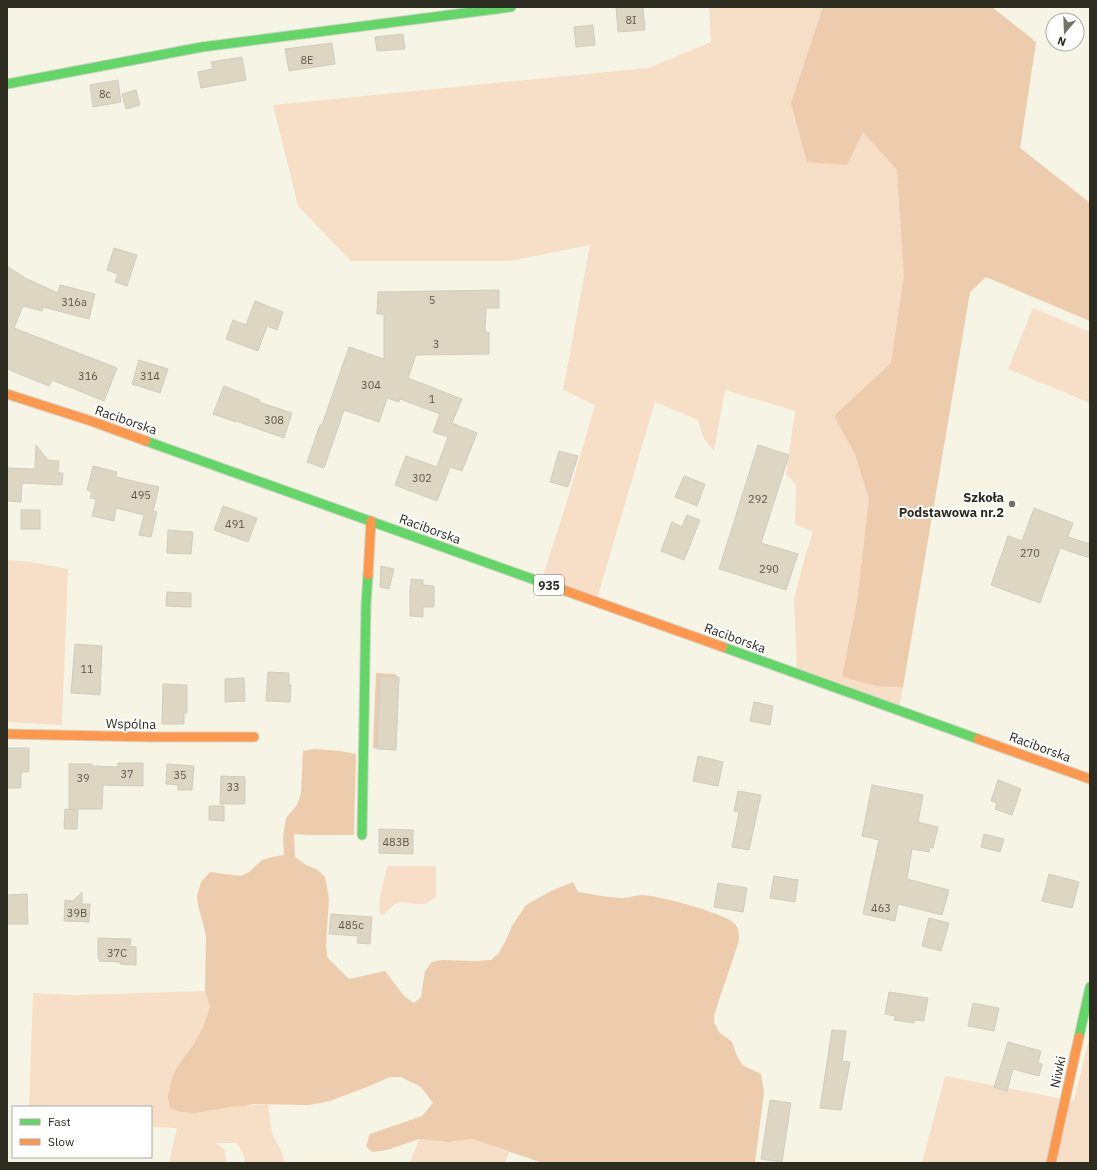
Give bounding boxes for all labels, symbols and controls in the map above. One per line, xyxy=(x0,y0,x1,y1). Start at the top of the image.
north arrow xyxy=(1045,12,1085,52)
house number: 8I xyxy=(626,13,637,27)
text: N xyxy=(1056,34,1068,49)
house number: 8E xyxy=(300,53,314,67)
house number: 8c xyxy=(99,87,112,101)
house number: 5 xyxy=(429,293,435,307)
house number: 316a xyxy=(61,295,87,309)
house number: 3 xyxy=(433,337,439,351)
house number: 316 xyxy=(78,369,98,383)
house number: 314 xyxy=(140,369,160,383)
house number: 304 xyxy=(361,378,381,392)
house number: 1 xyxy=(429,392,436,406)
street label: Raciborska xyxy=(93,401,159,439)
house number: 308 xyxy=(264,413,284,427)
house number: 302 xyxy=(412,471,432,485)
house number: 495 xyxy=(131,488,151,502)
place label: Szkoła Podstawowa nr.2 xyxy=(899,489,1004,521)
house number: 292 xyxy=(748,492,768,506)
marker: Szkoła Podstawowa nr.2 xyxy=(1007,499,1017,509)
street label: Raciborska xyxy=(397,510,463,548)
house number: 491 xyxy=(225,517,245,531)
house number: 270 xyxy=(1020,546,1040,560)
house number: 290 xyxy=(759,562,779,576)
road number: 935 xyxy=(534,575,564,595)
street label: Raciborska xyxy=(702,619,768,657)
house number: 11 xyxy=(80,662,94,676)
street label: Wspólna xyxy=(106,715,156,733)
street label: Raciborska xyxy=(1007,728,1073,766)
house number: 37 xyxy=(120,767,134,781)
house number: 35 xyxy=(173,768,187,782)
house number: 39 xyxy=(76,771,90,785)
house number: 33 xyxy=(226,780,240,794)
house number: 483B xyxy=(383,835,409,849)
house number: 463 xyxy=(871,901,891,915)
house number: 39B xyxy=(67,906,87,920)
house number: 485c xyxy=(338,918,364,932)
house number: 37C xyxy=(107,946,127,960)
street label: Niwki xyxy=(1046,1054,1070,1090)
legend xyxy=(12,1106,152,1158)
text: Fast xyxy=(48,1114,71,1129)
text: Slow xyxy=(48,1134,74,1149)

